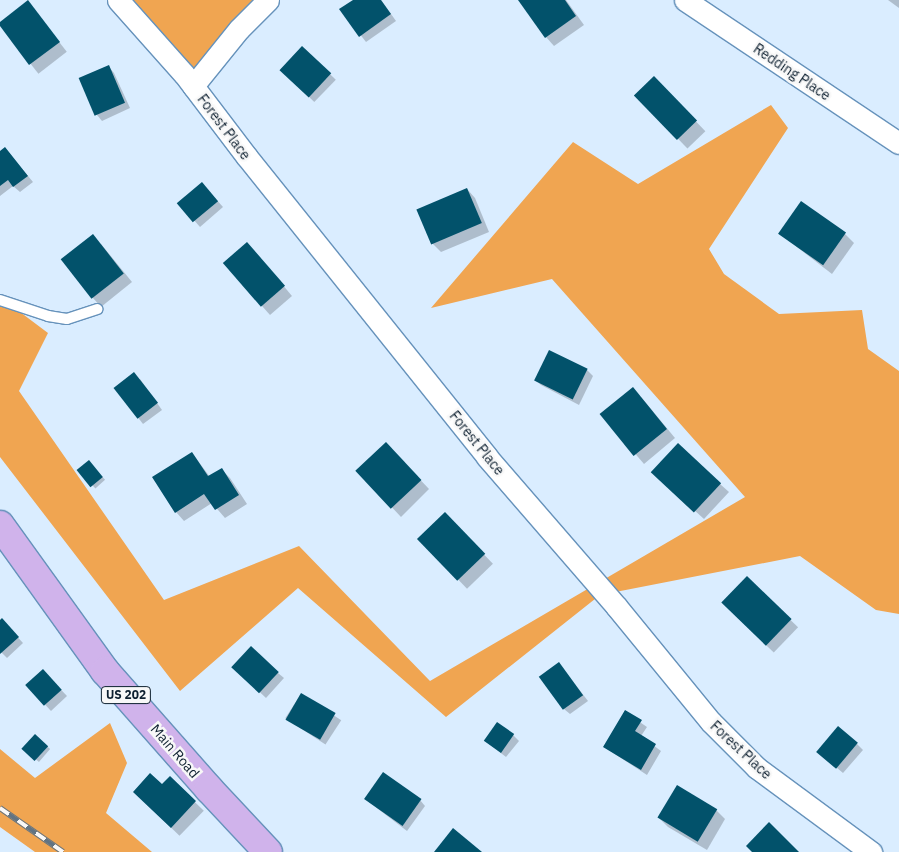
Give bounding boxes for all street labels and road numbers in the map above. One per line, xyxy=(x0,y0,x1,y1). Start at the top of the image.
street label: Redding Place xyxy=(750,40,834,104)
street label: Forest Place xyxy=(194,91,254,163)
street label: Forest Place xyxy=(446,408,508,478)
road number: US 202 xyxy=(100,686,152,704)
street label: Forest Place xyxy=(707,717,775,783)
street label: Main Road xyxy=(147,721,203,781)

